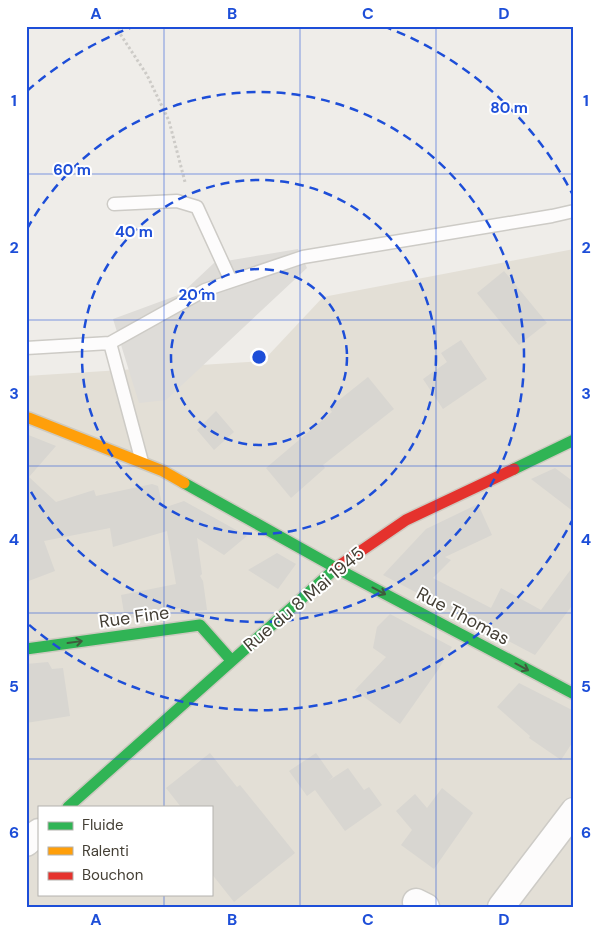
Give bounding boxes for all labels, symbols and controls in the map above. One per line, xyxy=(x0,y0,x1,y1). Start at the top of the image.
text: A xyxy=(90,3,102,24)
text: B xyxy=(227,3,237,24)
text: C xyxy=(362,3,374,24)
text: D xyxy=(498,3,510,24)
text: 1 xyxy=(11,90,17,111)
text: 1 xyxy=(583,90,589,111)
text: 80 m xyxy=(490,98,528,118)
text: 60 m xyxy=(53,160,91,180)
text: 40 m xyxy=(115,222,153,242)
text: 2 xyxy=(9,237,19,258)
text: 2 xyxy=(581,237,591,258)
text: 20 m xyxy=(179,285,215,305)
centre of rings xyxy=(250,348,268,366)
text: 3 xyxy=(9,383,19,404)
text: 3 xyxy=(581,383,591,404)
text: 4 xyxy=(9,529,19,550)
text: 4 xyxy=(581,529,591,550)
street label: Rue du 8 Mai 1945 xyxy=(238,541,370,657)
street label: Rue Thomas xyxy=(412,581,514,651)
one-way arrow xyxy=(371,587,386,596)
street label: Rue Fine xyxy=(97,600,171,634)
one-way arrow xyxy=(66,637,82,647)
one-way arrow xyxy=(515,662,530,672)
text: 5 xyxy=(9,676,19,697)
text: 5 xyxy=(581,676,591,697)
legend xyxy=(38,806,212,896)
text: Fluide xyxy=(82,815,124,835)
text: 6 xyxy=(9,822,19,843)
text: 6 xyxy=(581,822,591,843)
text: Ralenti xyxy=(82,841,129,861)
text: Bouchon xyxy=(82,865,143,885)
text: A xyxy=(90,909,102,930)
text: B xyxy=(227,909,237,930)
text: C xyxy=(362,909,374,930)
text: D xyxy=(498,909,510,930)

